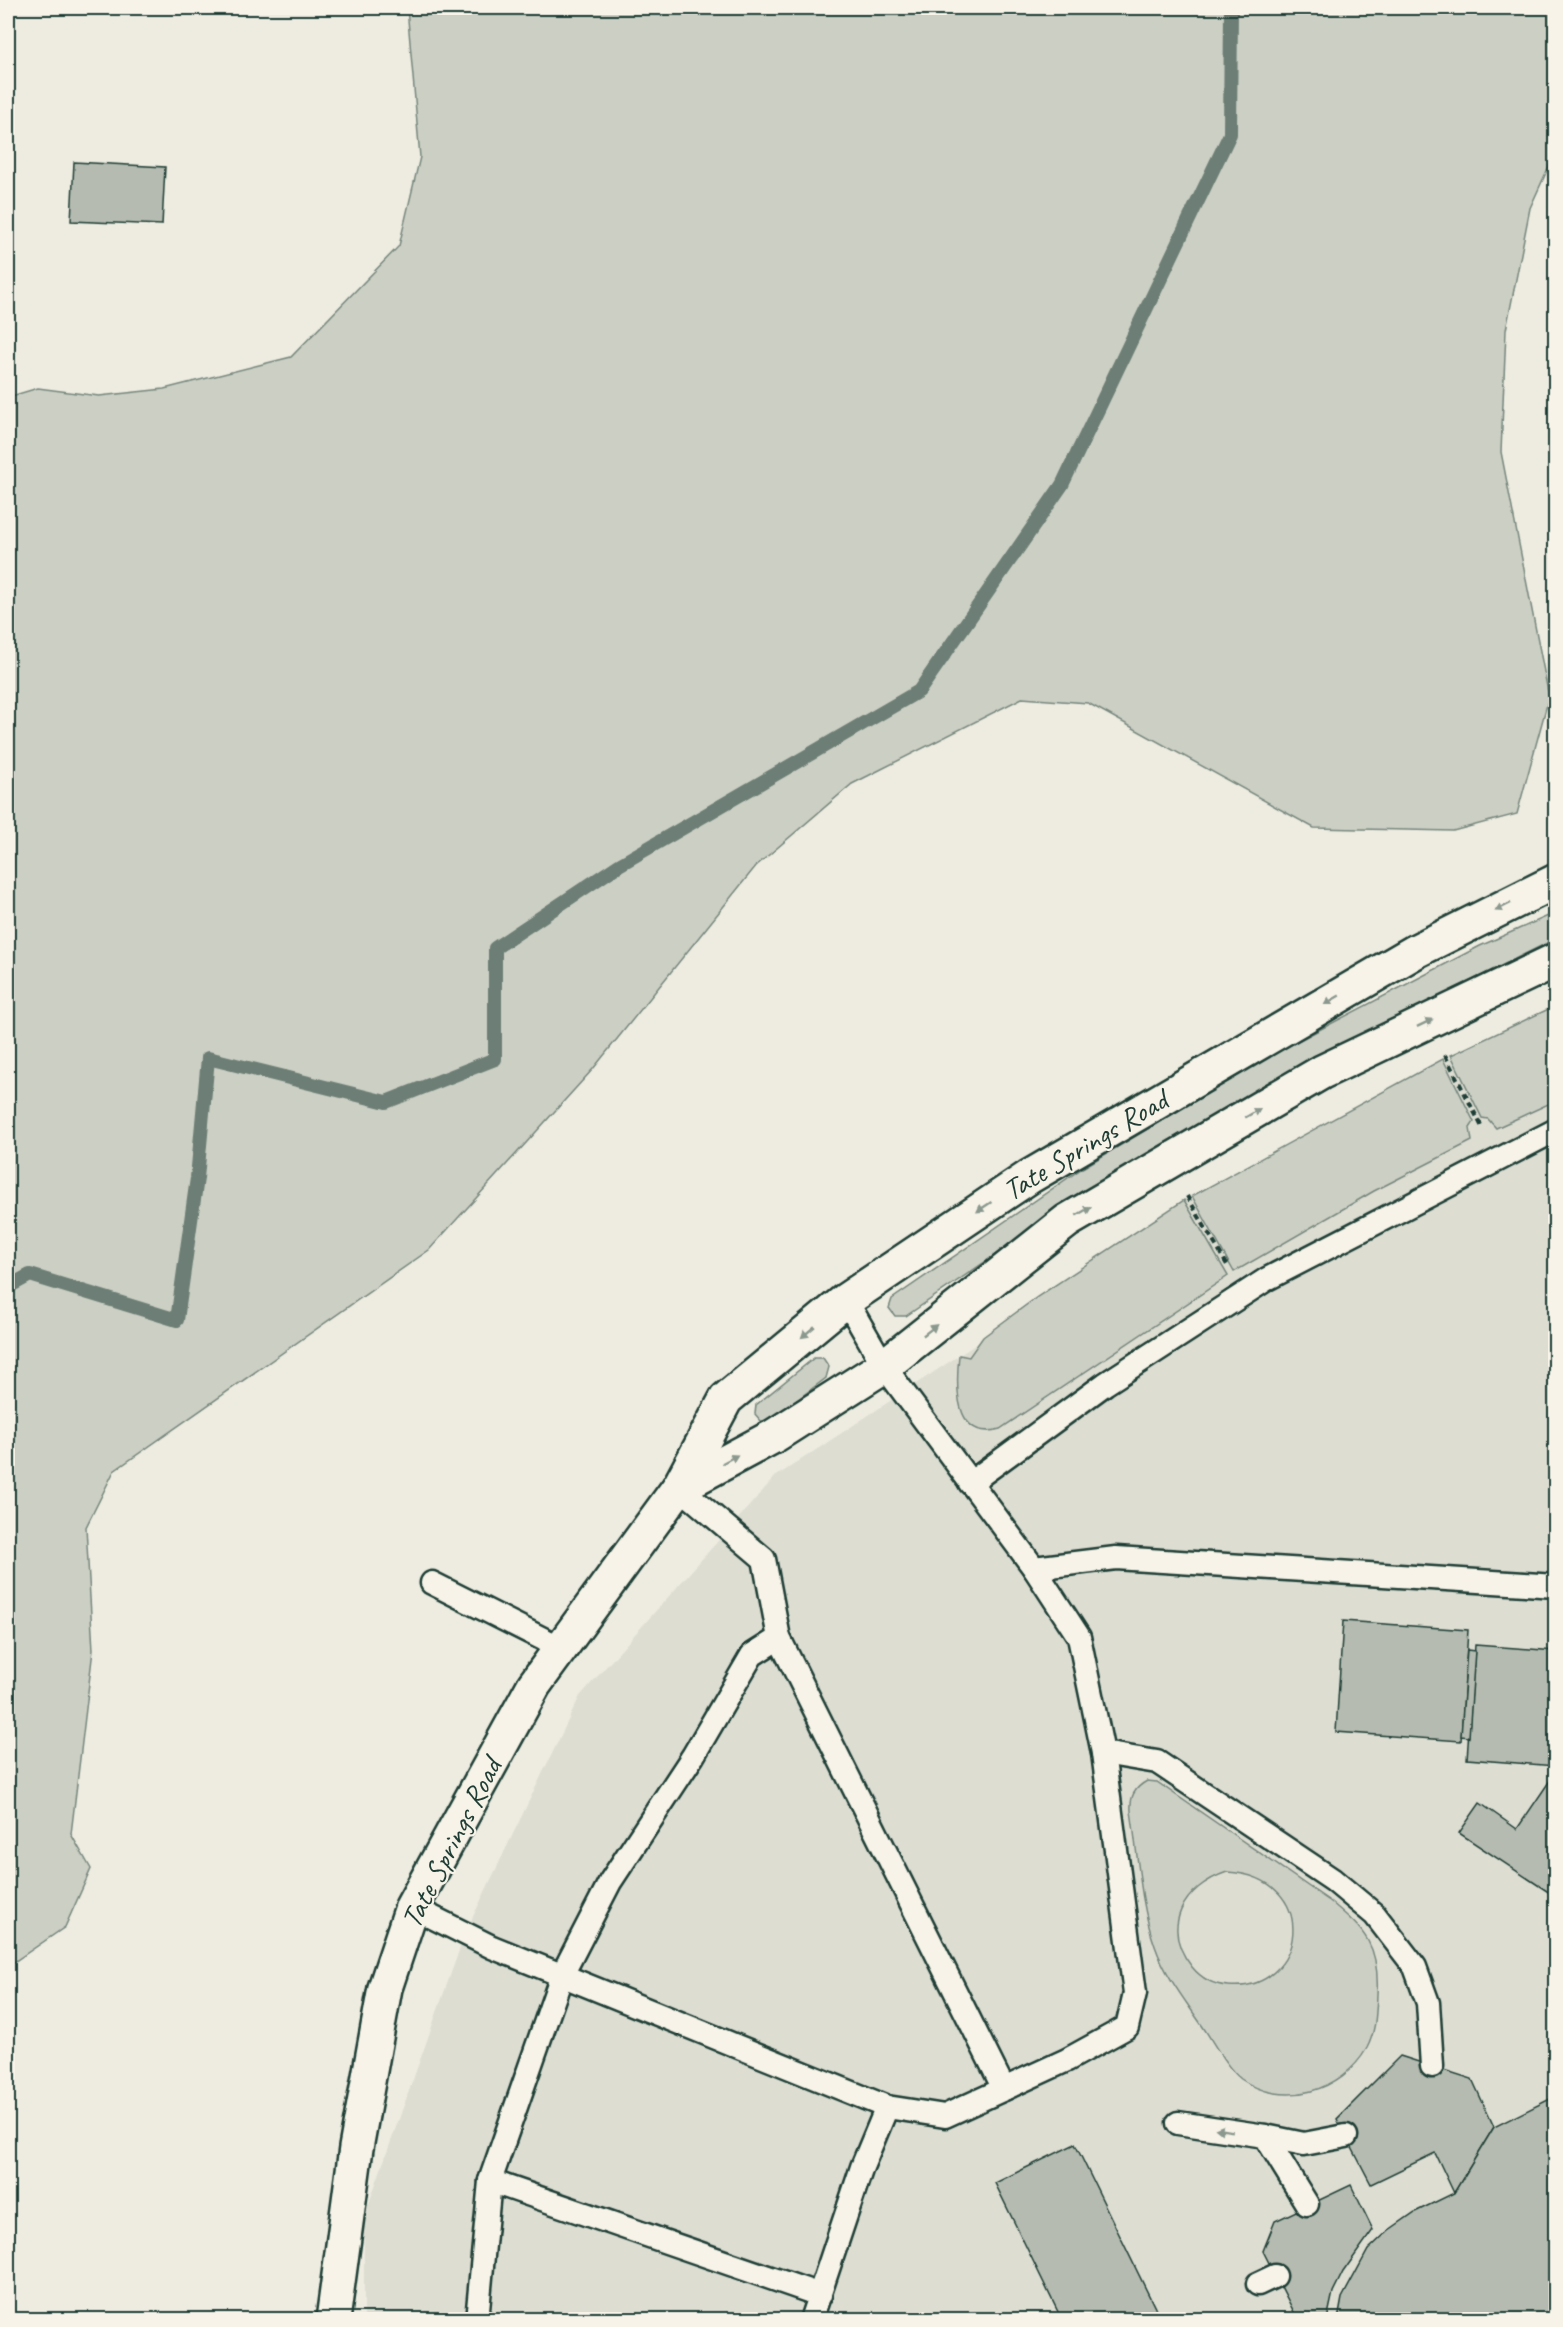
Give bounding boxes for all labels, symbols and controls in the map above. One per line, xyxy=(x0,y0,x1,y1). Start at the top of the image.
one-way arrow xyxy=(1495,903,1512,912)
one-way arrow xyxy=(1323,995,1340,1005)
one-way arrow xyxy=(1417,1018,1434,1027)
street label: Tate Springs Road xyxy=(996,1079,1178,1209)
one-way arrow xyxy=(1245,1107,1261,1118)
one-way arrow xyxy=(976,1201,992,1213)
one-way arrow xyxy=(1076,1206,1092,1217)
one-way arrow xyxy=(922,1324,937,1336)
one-way arrow xyxy=(800,1325,815,1337)
one-way arrow xyxy=(722,1454,739,1464)
street label: Tate Springs Road xyxy=(392,1748,512,1934)
one-way arrow xyxy=(1214,2126,1233,2135)

